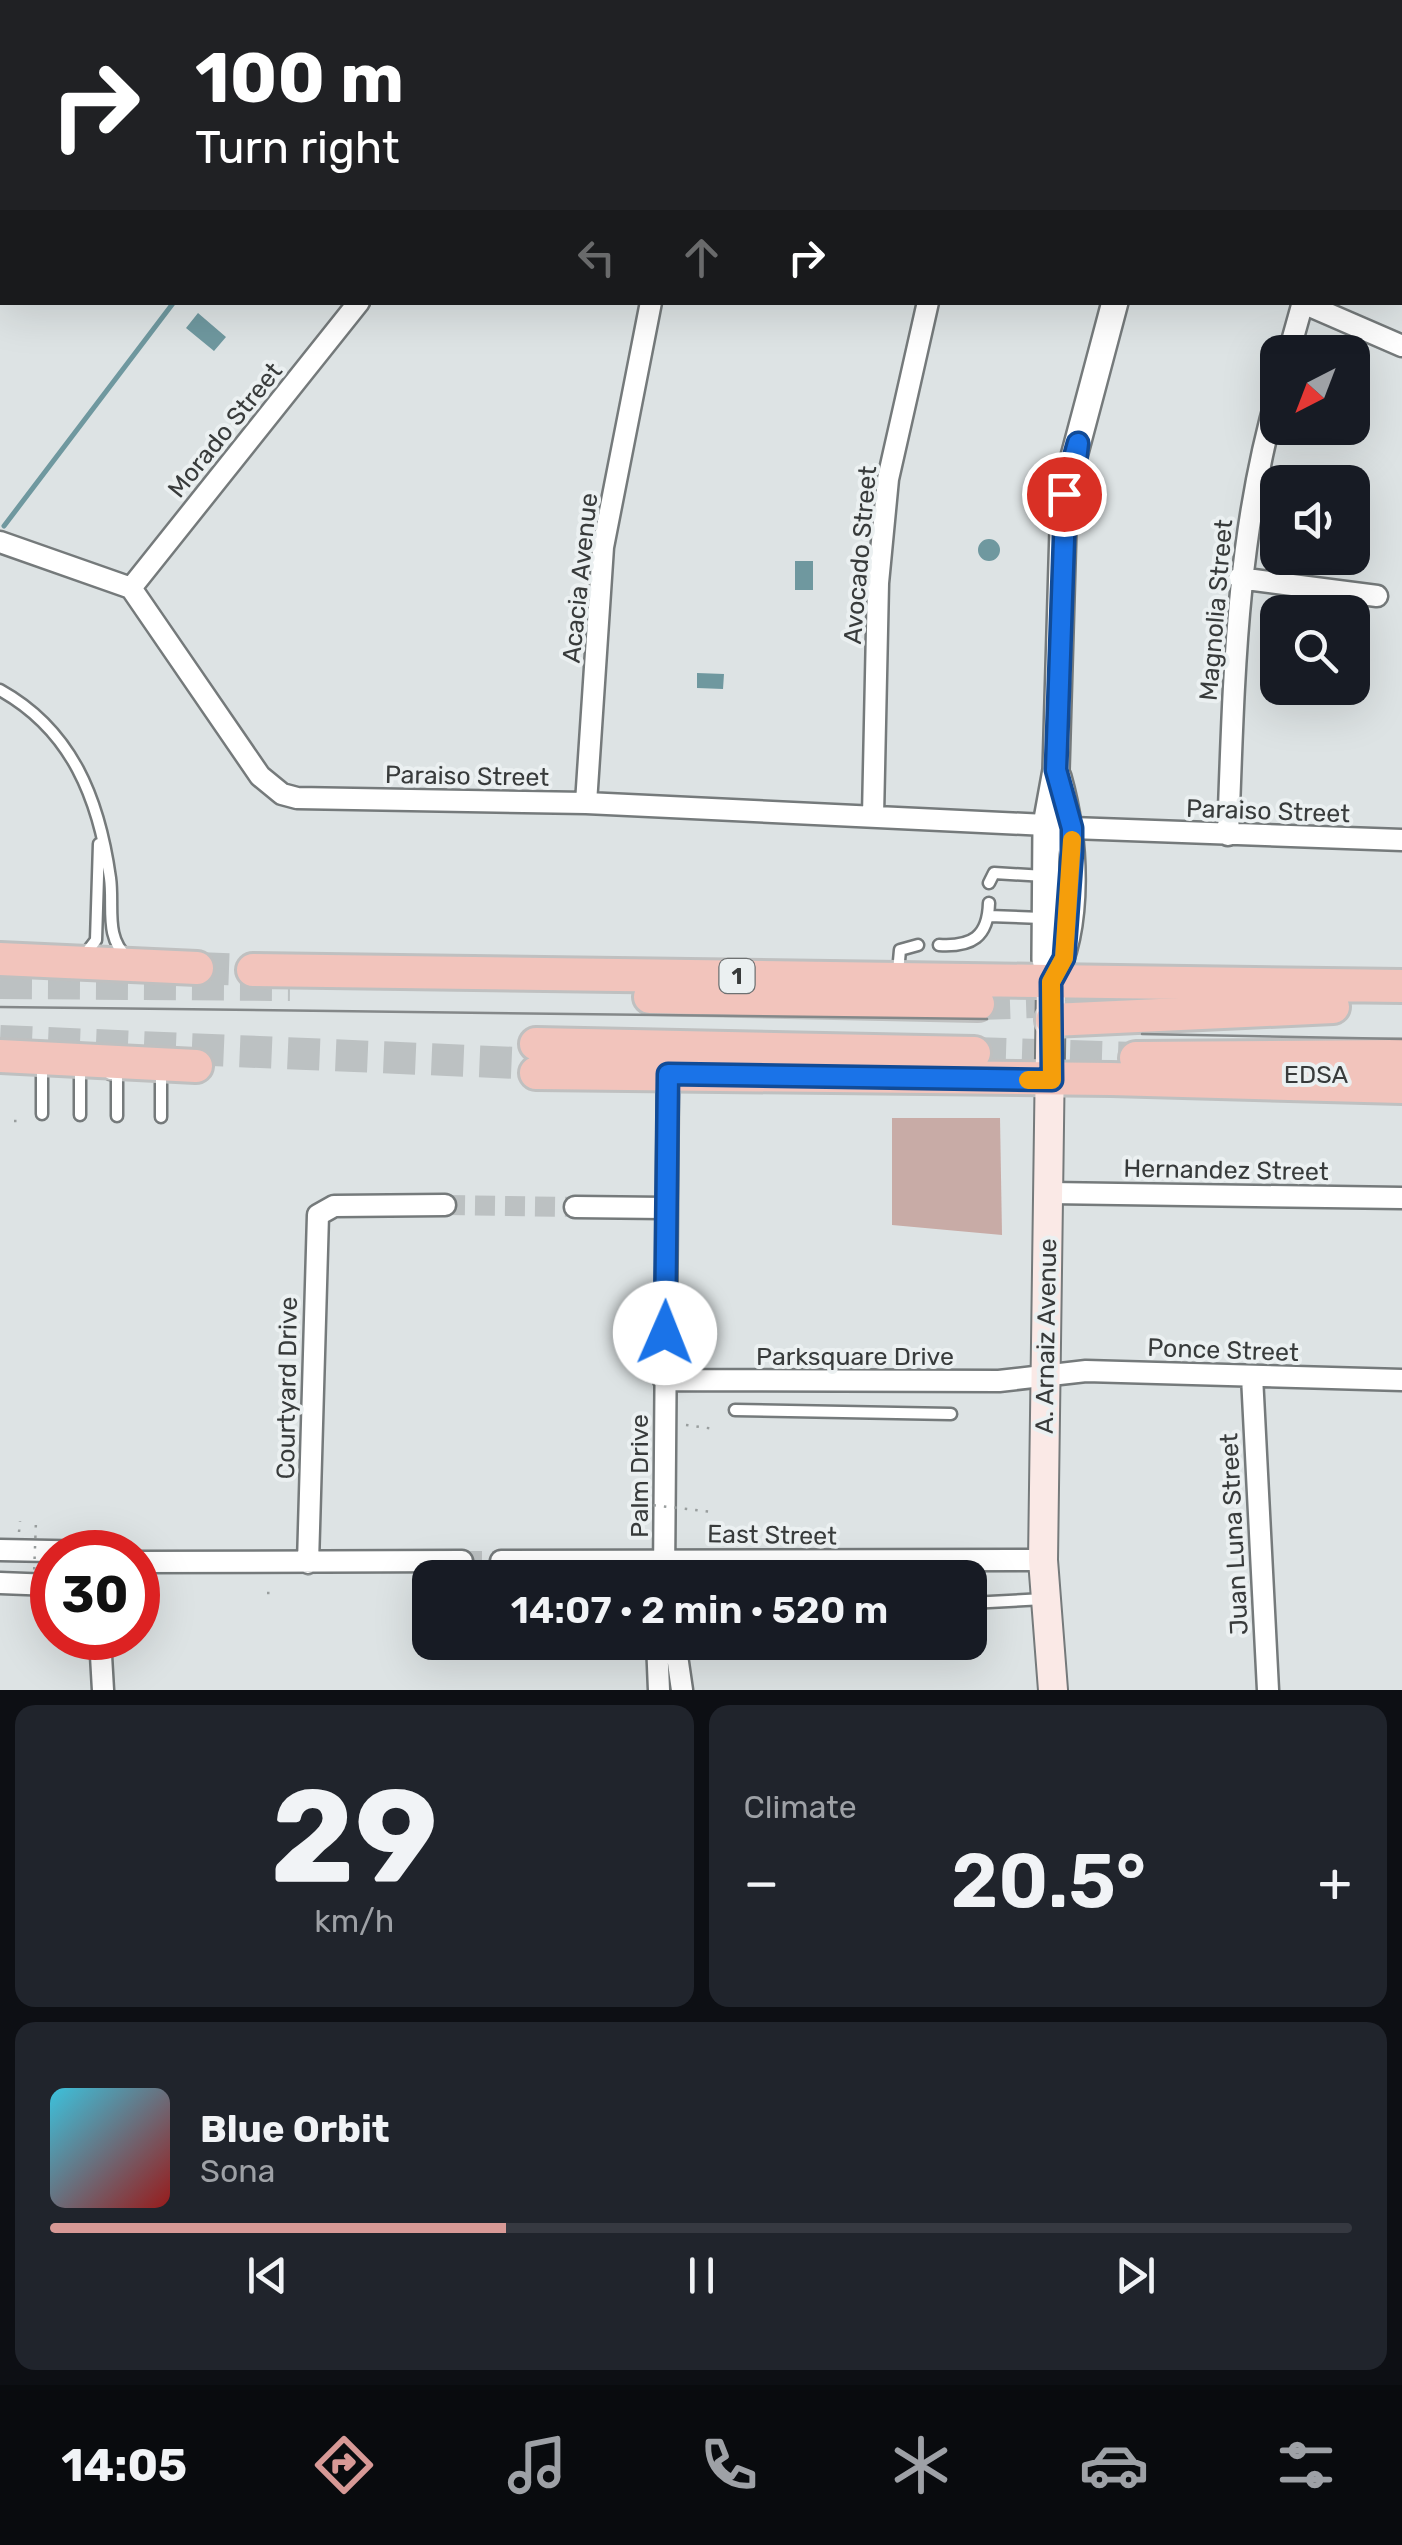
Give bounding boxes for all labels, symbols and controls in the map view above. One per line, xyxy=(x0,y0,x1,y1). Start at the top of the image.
text: 100 m xyxy=(195,37,404,120)
icon: right xyxy=(30,40,160,170)
text: Turn right xyxy=(195,121,399,174)
icon: left xyxy=(569,230,624,285)
icon: ahead xyxy=(674,230,729,285)
icon: right xyxy=(779,230,834,285)
north arrow xyxy=(1260,335,1370,445)
map controls xyxy=(1260,335,1370,705)
street label: Morado Street xyxy=(162,357,288,503)
pin xyxy=(1022,452,1107,537)
street label: Avocado Street xyxy=(838,464,882,645)
button: sound xyxy=(1260,465,1370,575)
icon: arrive xyxy=(1037,467,1092,522)
street label: Acacia Avenue xyxy=(557,492,603,664)
street label: Magnolia Street xyxy=(1194,518,1238,702)
button: search xyxy=(1260,595,1370,705)
street label: Paraiso Street xyxy=(385,760,550,792)
street label: Paraiso Street xyxy=(1185,794,1351,828)
road number: 1 xyxy=(720,959,754,993)
street label: EDSA xyxy=(1284,1060,1348,1089)
street label: Hernandez Street xyxy=(1123,1154,1329,1186)
street label: A. Arnaiz Avenue xyxy=(1030,1238,1062,1434)
position arrow xyxy=(613,1281,717,1385)
street label: Courtyard Drive xyxy=(271,1296,303,1480)
street label: Ponce Street xyxy=(1147,1333,1299,1367)
street label: Parksquare Drive xyxy=(756,1342,954,1371)
street label: Palm Drive xyxy=(625,1414,654,1538)
street label: Juan Luna Street xyxy=(1214,1432,1254,1636)
street label: East Street xyxy=(707,1519,837,1551)
speed limit sign: 30 xyxy=(30,1530,160,1660)
text: 14:07 · 2 min · 520 m xyxy=(511,1587,888,1633)
text: 29 xyxy=(270,1759,438,1914)
text: Climate xyxy=(744,1788,857,1826)
text: 20.5° xyxy=(951,1837,1146,1926)
text: − xyxy=(744,1850,779,1915)
text: + xyxy=(1318,1850,1352,1915)
text: km/h xyxy=(314,1902,394,1940)
text: Blue Orbit xyxy=(200,2106,390,2152)
text: Sona xyxy=(200,2152,275,2190)
icon: previous xyxy=(240,2248,295,2303)
icon: pause xyxy=(674,2248,729,2303)
icon: next xyxy=(1108,2248,1163,2303)
icon: directions xyxy=(309,2430,379,2500)
icon: music xyxy=(502,2430,572,2500)
icon: phone xyxy=(694,2430,764,2500)
icon: climate xyxy=(886,2430,956,2500)
icon: car xyxy=(1079,2430,1149,2500)
icon: filters xyxy=(1271,2430,1341,2500)
text: 14:05 xyxy=(61,2439,187,2492)

